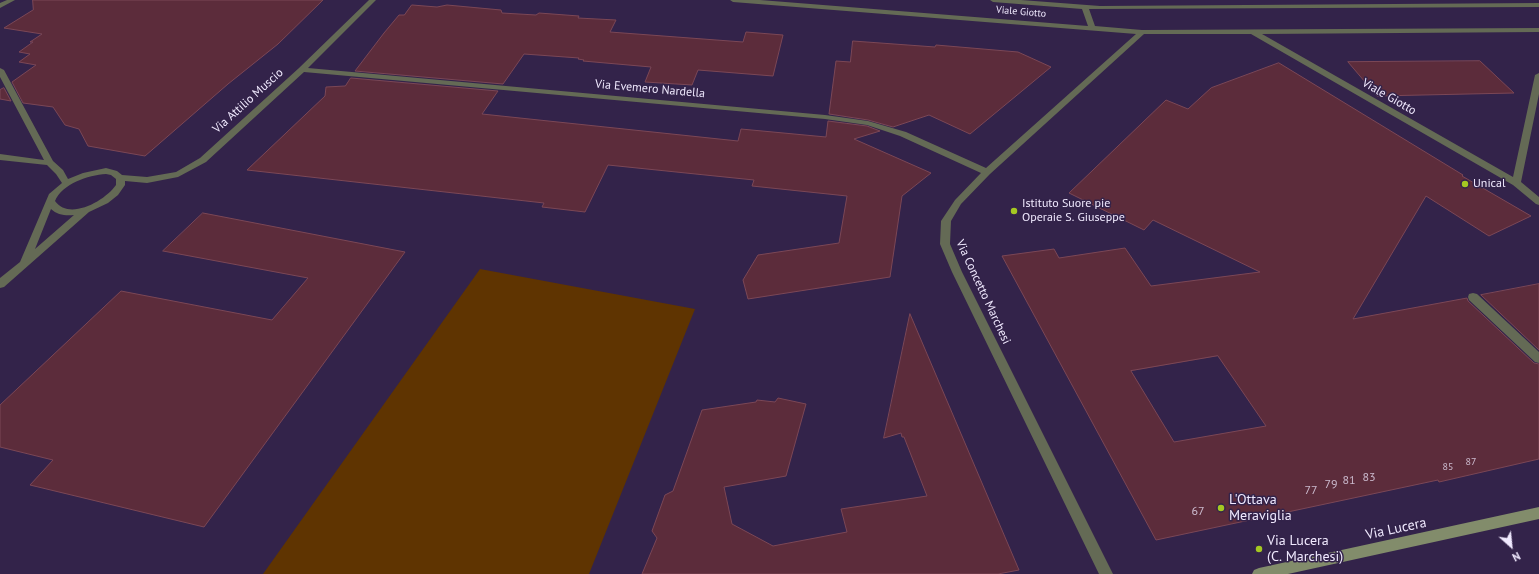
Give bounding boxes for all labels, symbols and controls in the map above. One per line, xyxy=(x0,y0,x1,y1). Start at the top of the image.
street label: Viale Giotto xyxy=(995,4,1047,20)
street label: Via Attilio Muscio xyxy=(210,66,286,136)
street label: Viale Giotto xyxy=(1359,76,1419,118)
street label: Via Evemero Nardella xyxy=(594,77,706,101)
place label: Unical xyxy=(1473,177,1505,191)
marker: Unical xyxy=(1460,179,1470,189)
place label: Istituto Suore pie Operaie S. Giuseppe xyxy=(1022,197,1125,225)
marker: Istituto Suore pie Operaie S. Giuseppe xyxy=(1009,206,1019,216)
street label: Via Concetto Marchesi xyxy=(953,238,1013,346)
house number: 87 xyxy=(1466,456,1476,468)
house number: 85 xyxy=(1443,461,1453,473)
house number: 83 xyxy=(1362,471,1376,485)
house number: 81 xyxy=(1342,474,1356,488)
house number: 79 xyxy=(1324,478,1338,492)
house number: 77 xyxy=(1304,484,1318,498)
place label: L'Ottava Meraviglia xyxy=(1229,492,1292,524)
marker: L'Ottava Meraviglia xyxy=(1216,503,1226,513)
house number: 67 xyxy=(1191,505,1205,519)
street label: Via Lucera xyxy=(1364,514,1428,544)
north arrow xyxy=(1491,526,1531,566)
place label: Via Lucera (C. Marchesi) xyxy=(1267,533,1343,566)
marker: Via Lucera (C. Marchesi) xyxy=(1254,544,1264,554)
text: N xyxy=(1510,549,1523,565)

